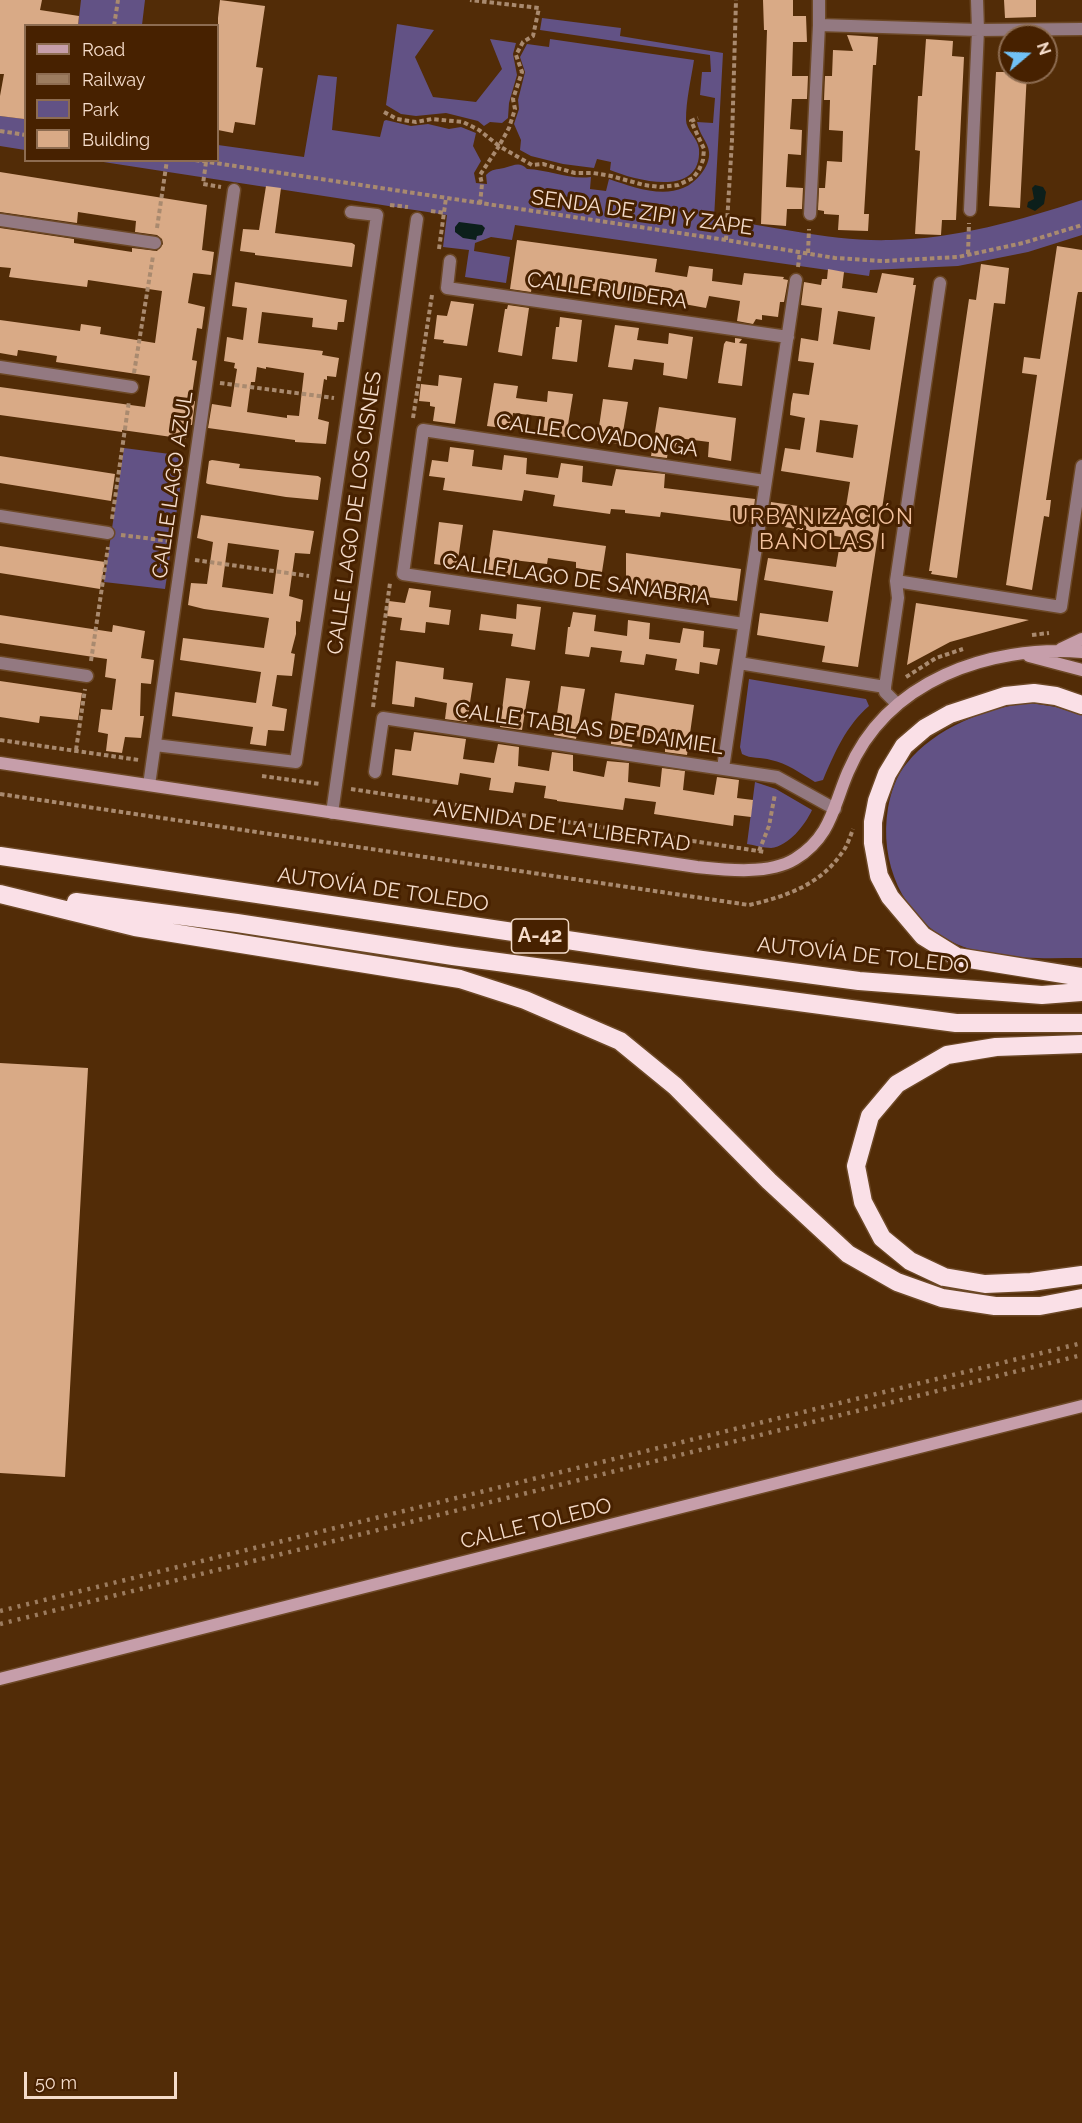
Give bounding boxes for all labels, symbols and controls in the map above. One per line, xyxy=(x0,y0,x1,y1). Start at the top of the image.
legend xyxy=(24,24,219,162)
north arrow xyxy=(998,24,1058,84)
text: Road xyxy=(82,39,125,60)
text: N xyxy=(1033,40,1055,57)
text: Railway xyxy=(82,69,146,90)
text: Park xyxy=(82,99,119,120)
text: Building xyxy=(82,129,150,150)
street label: SENDA DE ZIPI Y ZAPE xyxy=(530,185,754,241)
street label: CALLE RUIDERA xyxy=(525,267,689,315)
street label: CALLE LAGO DE LOS CISNES xyxy=(323,370,387,656)
street label: CALLE LAGO AZUL xyxy=(147,390,199,580)
street label: CALLE COVADONGA xyxy=(494,409,700,463)
district label: URBANIZACIÓN BAÑOLAS I xyxy=(732,504,914,556)
street label: CALLE LAGO DE SANABRIA xyxy=(440,549,712,611)
street label: CALLE TABLAS DE DAIMIEL xyxy=(453,698,725,760)
street label: AVENIDA DE LA LIBERTAD xyxy=(432,797,692,857)
street label: AUTOVÍA DE TOLEDO xyxy=(276,863,490,917)
road number: A-42 xyxy=(512,919,568,953)
street label: AUTOVÍA DE TOLEDO xyxy=(756,932,970,980)
street label: CALLE TOLEDO xyxy=(458,1493,614,1555)
scale bar xyxy=(27,2060,180,2098)
text: 50 m xyxy=(35,2072,77,2093)

